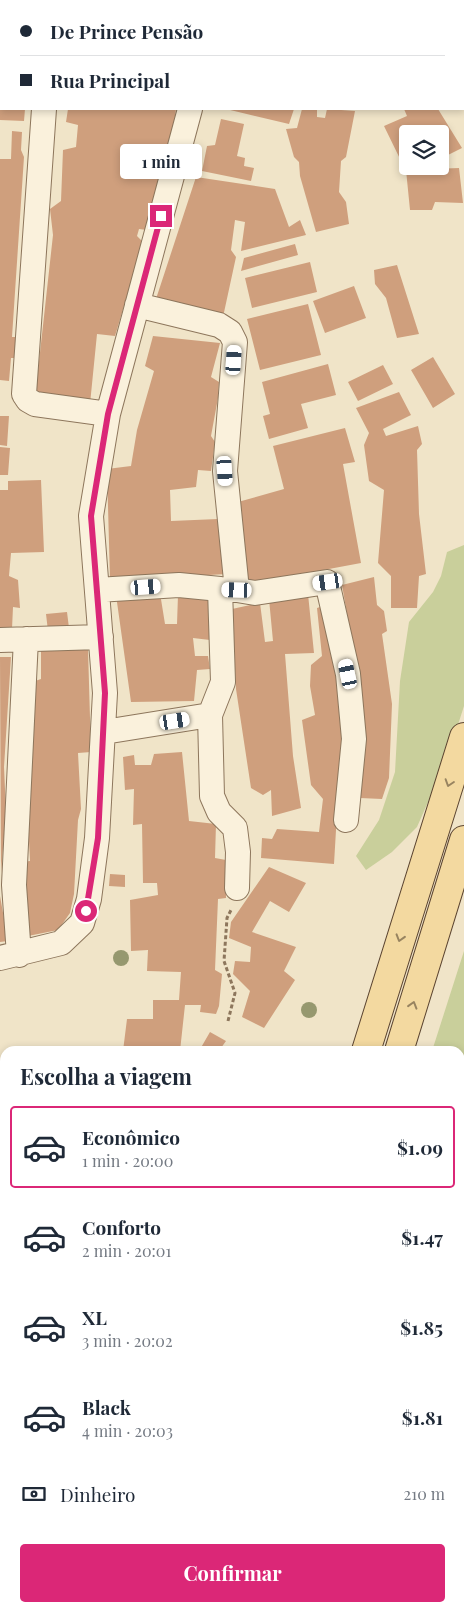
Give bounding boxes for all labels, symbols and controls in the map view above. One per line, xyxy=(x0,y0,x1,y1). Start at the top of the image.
text: De Prince Pensão xyxy=(50,18,203,44)
text: Rua Principal xyxy=(50,67,170,93)
map controls xyxy=(399,125,449,175)
button: layers xyxy=(399,125,449,175)
callout: 1 min xyxy=(120,144,202,178)
text: 1 min xyxy=(141,151,181,172)
route end xyxy=(150,205,172,227)
car xyxy=(225,345,242,375)
car xyxy=(216,456,233,486)
car xyxy=(312,572,343,592)
car xyxy=(130,578,161,596)
car xyxy=(221,582,252,598)
car xyxy=(337,658,358,690)
car xyxy=(159,711,190,731)
one-way arrow xyxy=(445,779,455,787)
route start xyxy=(75,900,97,922)
one-way arrow xyxy=(395,934,405,942)
one-way arrow xyxy=(408,1001,418,1009)
text: Escolha a viagem xyxy=(20,1061,192,1091)
text: Econômico xyxy=(82,1124,180,1150)
icon: car xyxy=(22,1125,67,1170)
text: $1.09 xyxy=(397,1134,443,1160)
text: 1 min · 20:00 xyxy=(82,1150,173,1171)
text: Conforto xyxy=(82,1214,161,1240)
icon: car xyxy=(22,1215,67,1260)
text: $1.47 xyxy=(401,1224,443,1250)
text: 2 min · 20:01 xyxy=(82,1240,171,1261)
text: XL xyxy=(82,1304,107,1330)
icon: car xyxy=(22,1305,67,1350)
text: $1.85 xyxy=(400,1314,443,1340)
text: 3 min · 20:02 xyxy=(82,1330,173,1351)
text: Black xyxy=(82,1394,131,1420)
icon: car xyxy=(22,1395,67,1440)
text: $1.81 xyxy=(402,1404,443,1430)
text: 4 min · 20:03 xyxy=(82,1420,173,1441)
icon: cash xyxy=(20,1480,48,1508)
text: Dinheiro xyxy=(60,1481,136,1507)
text: 210 m xyxy=(404,1483,445,1504)
button: Confirmar xyxy=(20,1544,445,1602)

